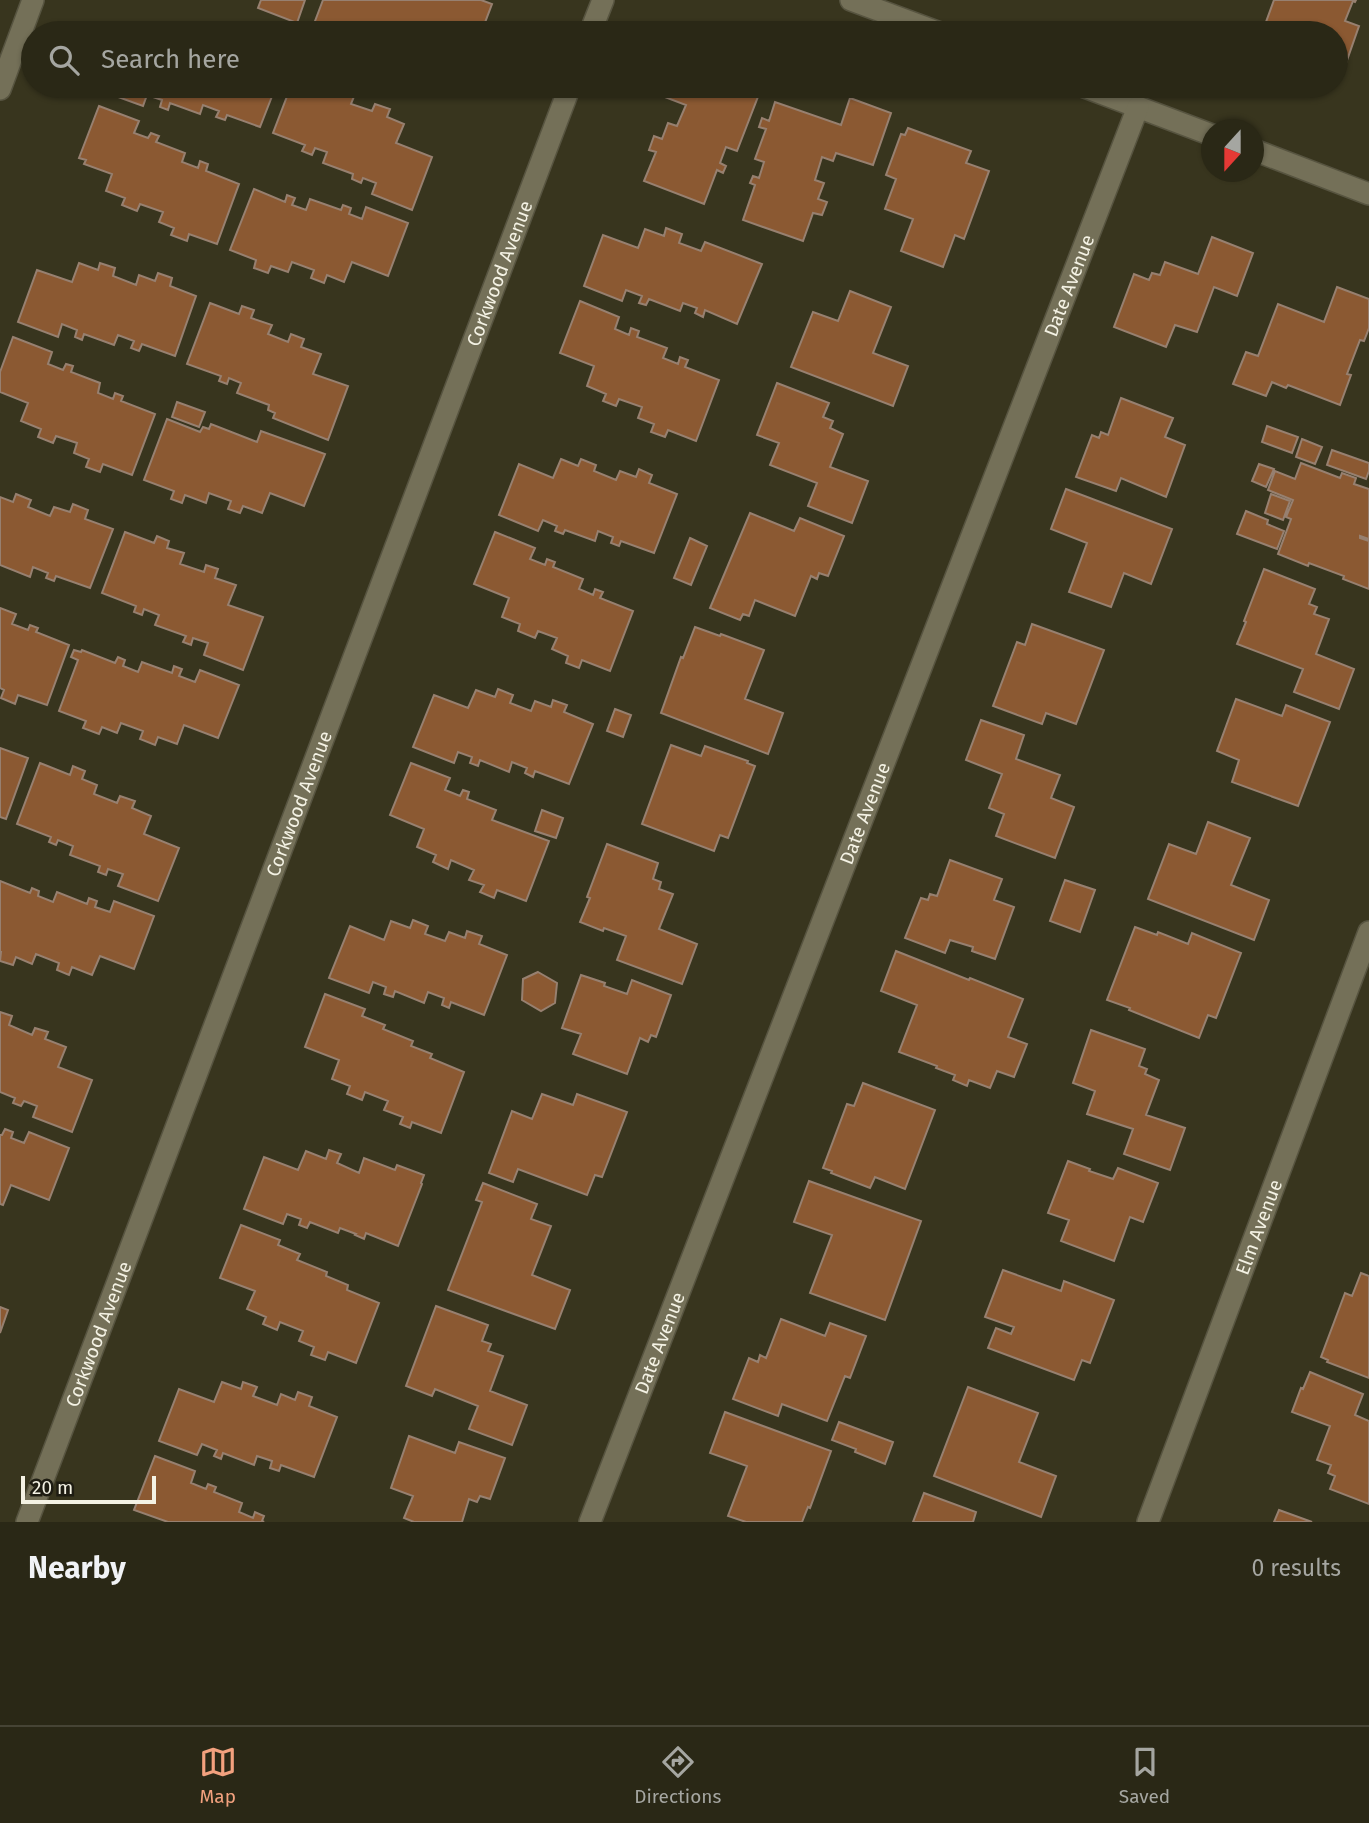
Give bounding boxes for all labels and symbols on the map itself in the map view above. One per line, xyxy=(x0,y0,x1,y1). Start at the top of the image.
north arrow xyxy=(1201,119,1264,182)
street label: Corkwood Avenue xyxy=(461,197,537,349)
street label: Date Avenue xyxy=(1039,231,1099,340)
street label: Corkwood Avenue xyxy=(261,728,337,880)
street label: Date Avenue xyxy=(834,759,895,868)
street label: Elm Avenue xyxy=(1230,1176,1287,1278)
street label: Corkwood Avenue xyxy=(60,1258,136,1410)
street label: Date Avenue xyxy=(629,1289,689,1397)
scale bar xyxy=(21,1473,156,1505)

